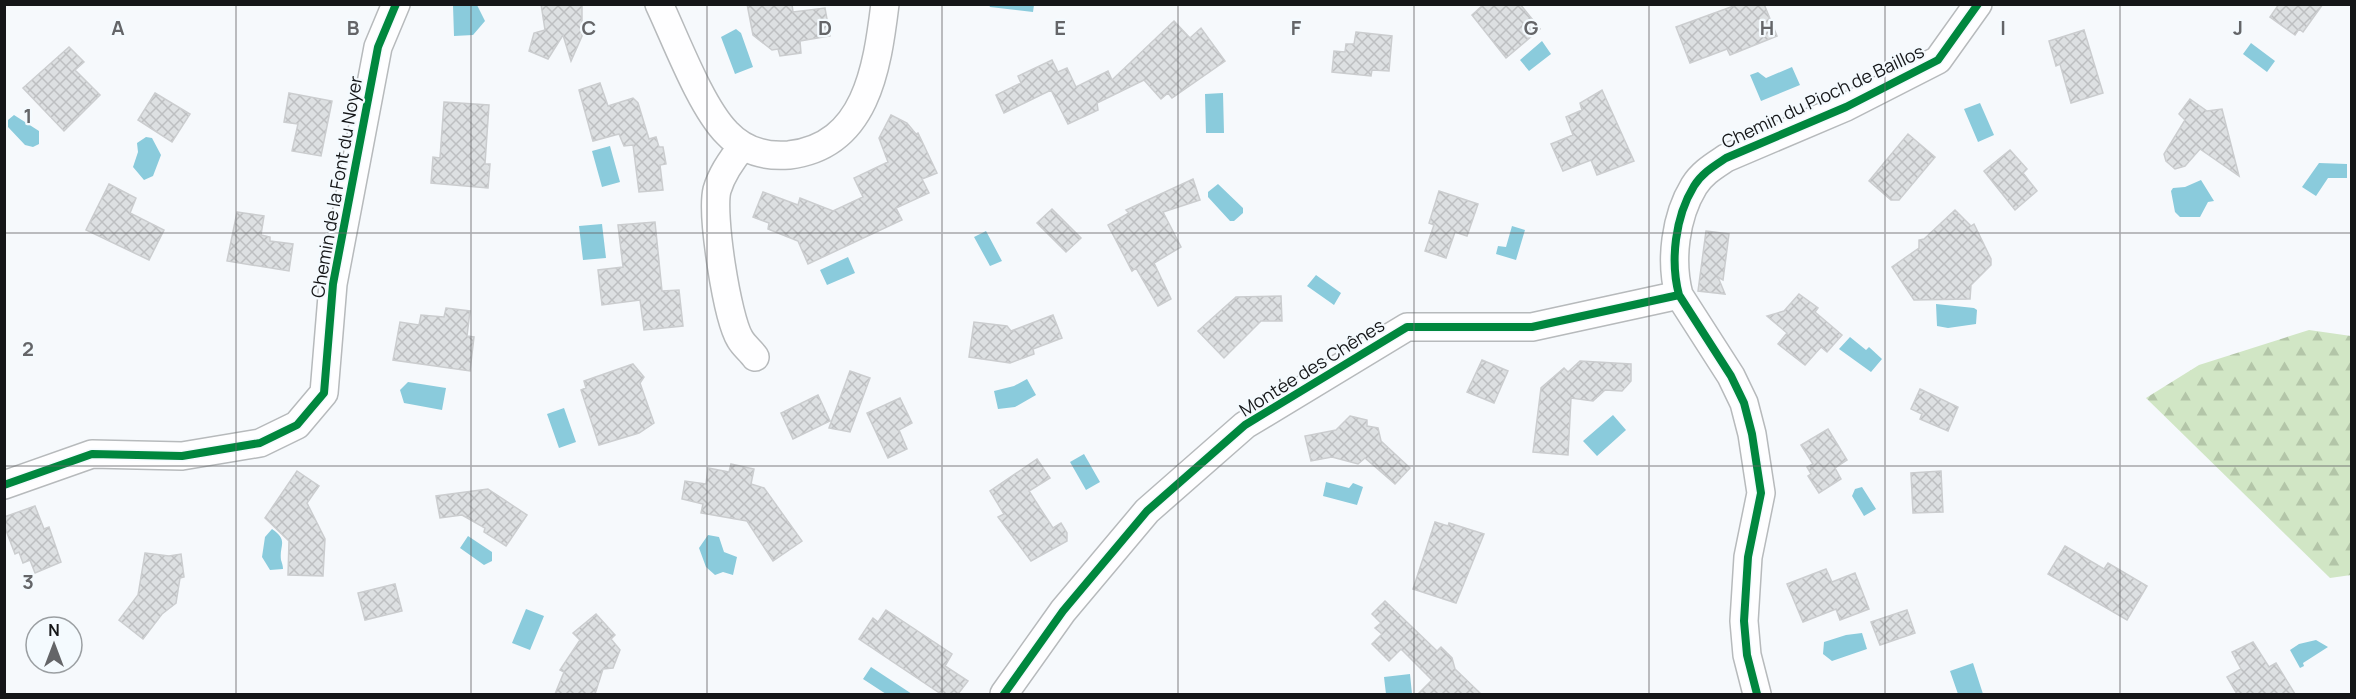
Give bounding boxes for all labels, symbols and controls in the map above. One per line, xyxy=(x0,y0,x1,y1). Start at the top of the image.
text: A xyxy=(111,14,125,41)
text: B xyxy=(347,14,360,41)
text: C xyxy=(582,14,596,41)
text: D xyxy=(818,14,832,41)
text: E xyxy=(1054,14,1066,41)
text: F xyxy=(1291,14,1302,41)
text: G xyxy=(1524,14,1539,41)
text: H xyxy=(1760,14,1774,41)
text: I xyxy=(2000,14,2006,41)
text: J xyxy=(2233,14,2243,41)
street label: Chemin du Pioch de Baillos xyxy=(1717,39,1928,154)
street label: Chemin de la Font du Noyer xyxy=(305,74,367,300)
text: 1 xyxy=(24,102,32,129)
street label: Montée des Chênes xyxy=(1234,313,1389,422)
text: 2 xyxy=(22,335,34,362)
text: 3 xyxy=(22,568,34,595)
north arrow xyxy=(24,615,84,675)
text: N xyxy=(48,619,60,641)

